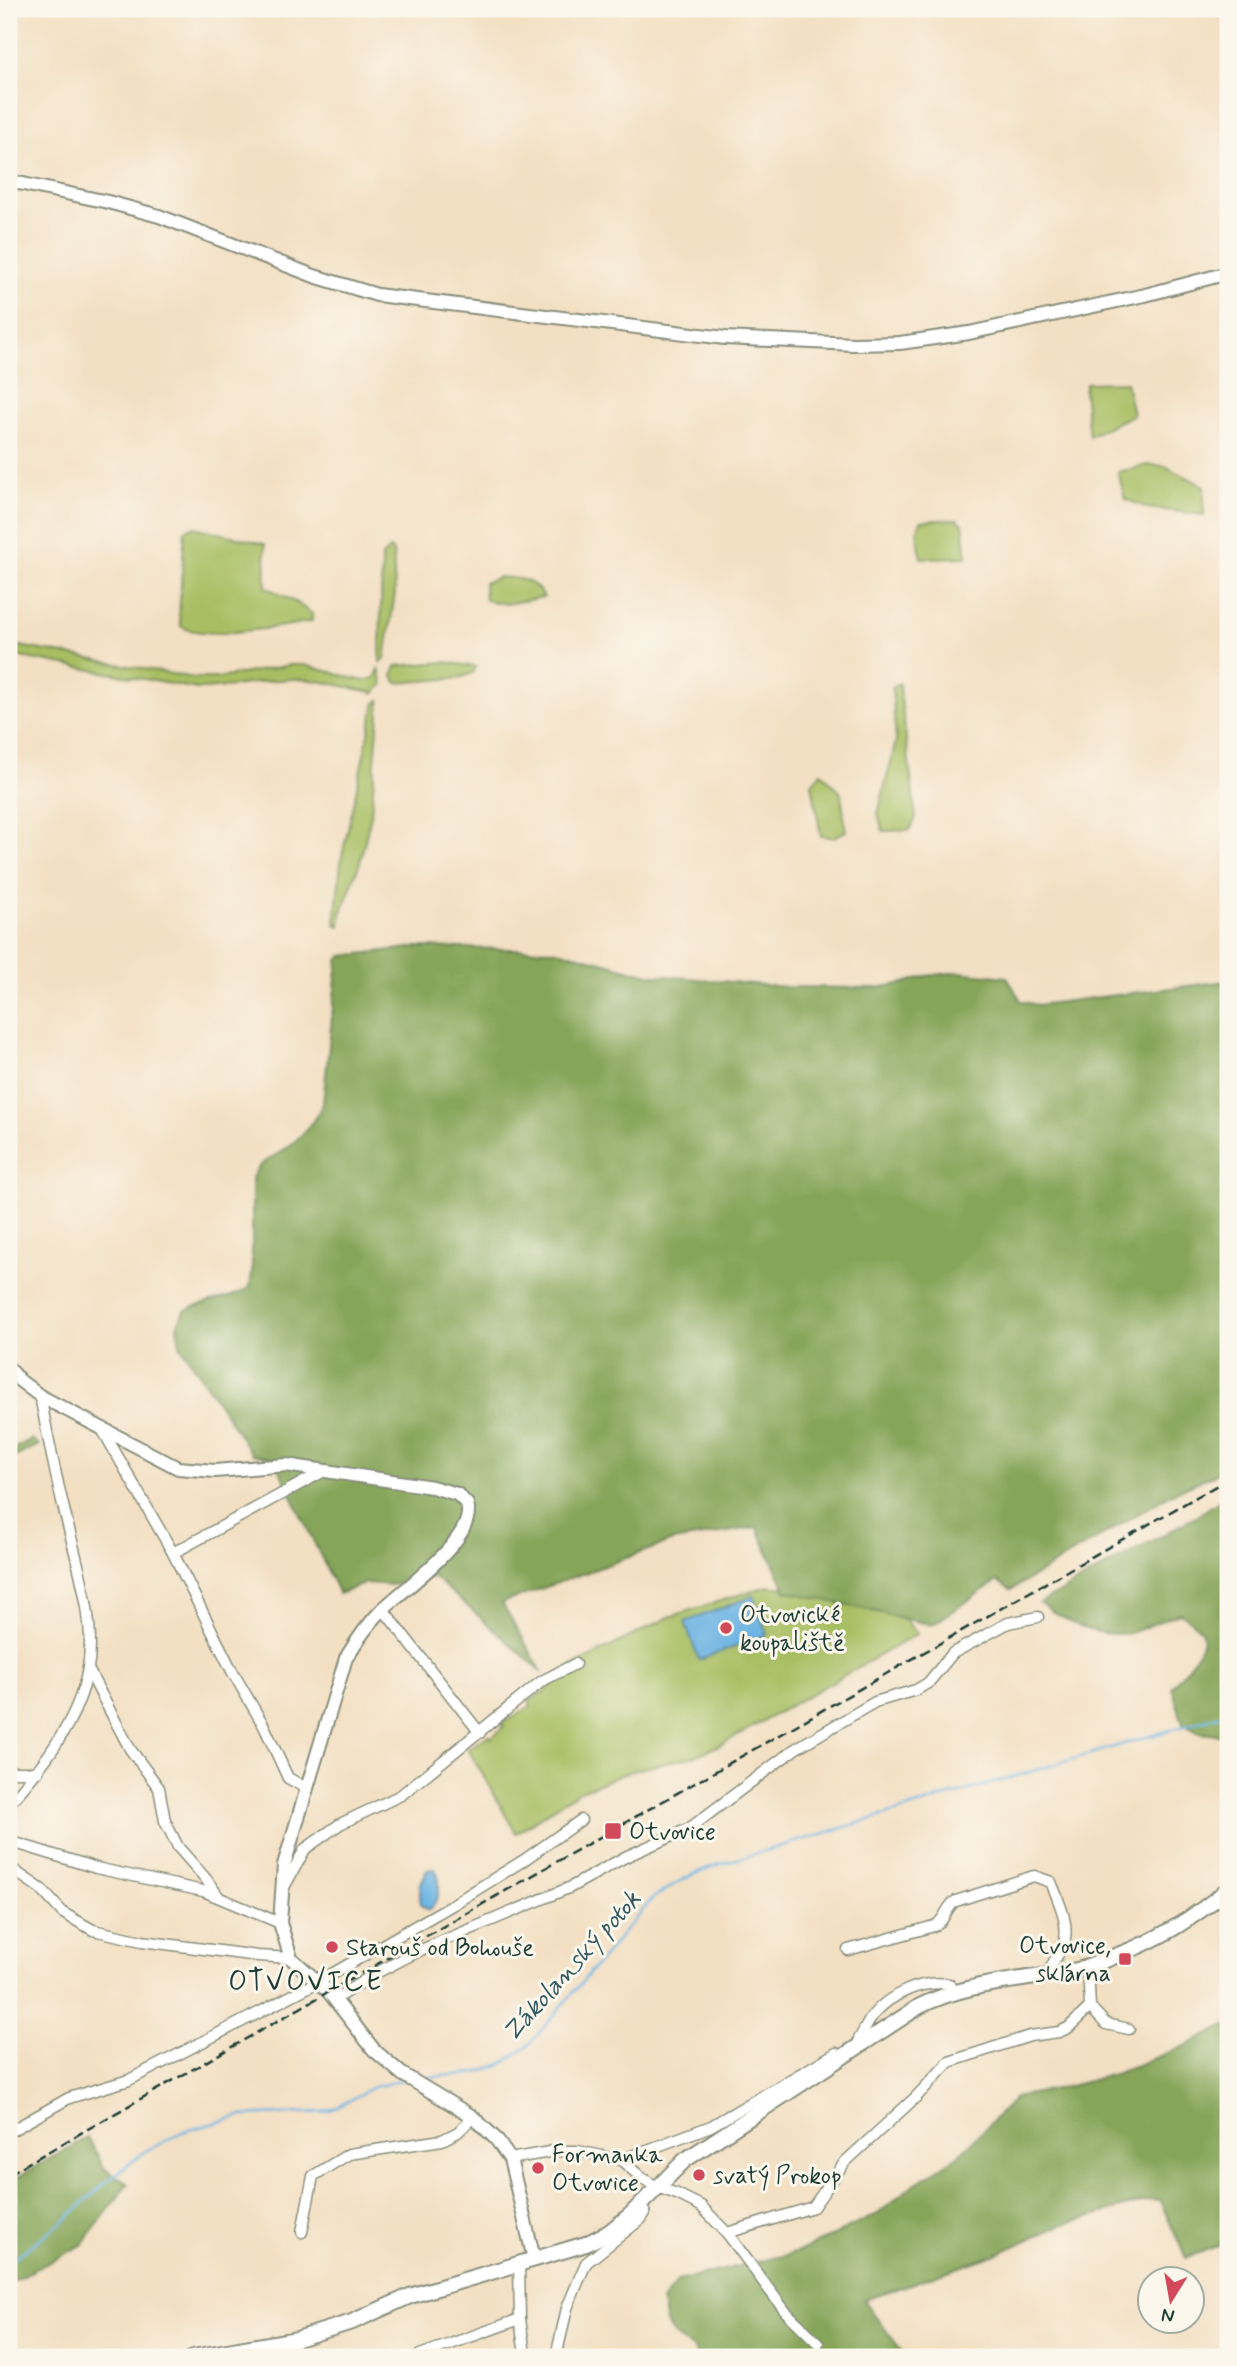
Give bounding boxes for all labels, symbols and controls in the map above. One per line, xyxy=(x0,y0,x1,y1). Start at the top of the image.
place label: Otvovické koupaliště xyxy=(740,1600,845,1659)
marker: Otvovické koupaliště xyxy=(718,1620,734,1636)
place label: Otvovice xyxy=(629,1817,716,1848)
marker: Otvovice xyxy=(603,1821,623,1841)
water label: Zákolanský potok xyxy=(496,1884,649,2049)
place label: Otvovice, sklárna xyxy=(1019,1931,1111,1990)
place label: Starouš od Bohouše xyxy=(346,1933,534,1964)
marker: Starouš od Bohouše xyxy=(324,1939,340,1955)
marker: Otvovice, sklárna xyxy=(1117,1951,1133,1967)
district label: OTVOVICE xyxy=(228,1964,384,2001)
place label: Formanka Otvovice xyxy=(552,2140,663,2199)
marker: Formanka Otvovice xyxy=(530,2160,546,2176)
place label: svatý Prokop xyxy=(713,2161,842,2192)
marker: svatý Prokop xyxy=(691,2167,707,2183)
north arrow xyxy=(1136,2264,1206,2334)
text: N xyxy=(1159,2302,1177,2329)

